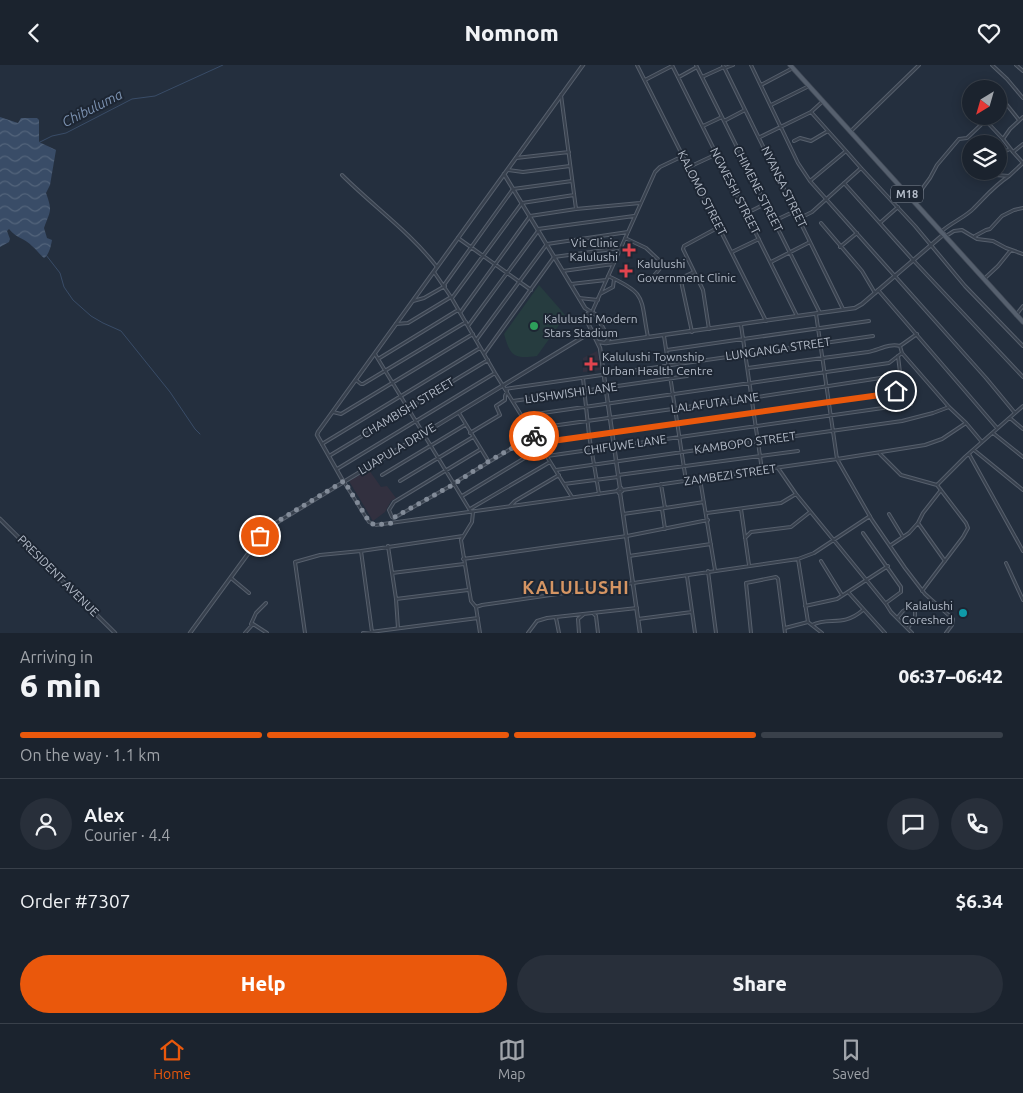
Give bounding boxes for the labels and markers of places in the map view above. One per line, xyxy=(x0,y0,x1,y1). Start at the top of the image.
place label: Vit Clinic Kalulushi xyxy=(570,236,618,263)
marker: Vit Clinic Kalulushi xyxy=(622,243,636,257)
place label: Kalulushi Government Clinic xyxy=(637,257,736,284)
marker: Kalulushi Government Clinic xyxy=(619,264,633,278)
place label: Kalulushi Modern Stars Stadium xyxy=(544,312,638,339)
marker: Kalulushi Modern Stars Stadium xyxy=(528,320,540,332)
place label: Kalulushi Township Urban Health Centre xyxy=(602,350,713,377)
marker: Kalulushi Township Urban Health Centre xyxy=(584,357,598,371)
pin xyxy=(875,370,917,412)
pin xyxy=(239,515,281,557)
place label: Kalalushi Coreshed xyxy=(902,599,953,626)
marker: Kalalushi Coreshed xyxy=(957,607,969,619)

